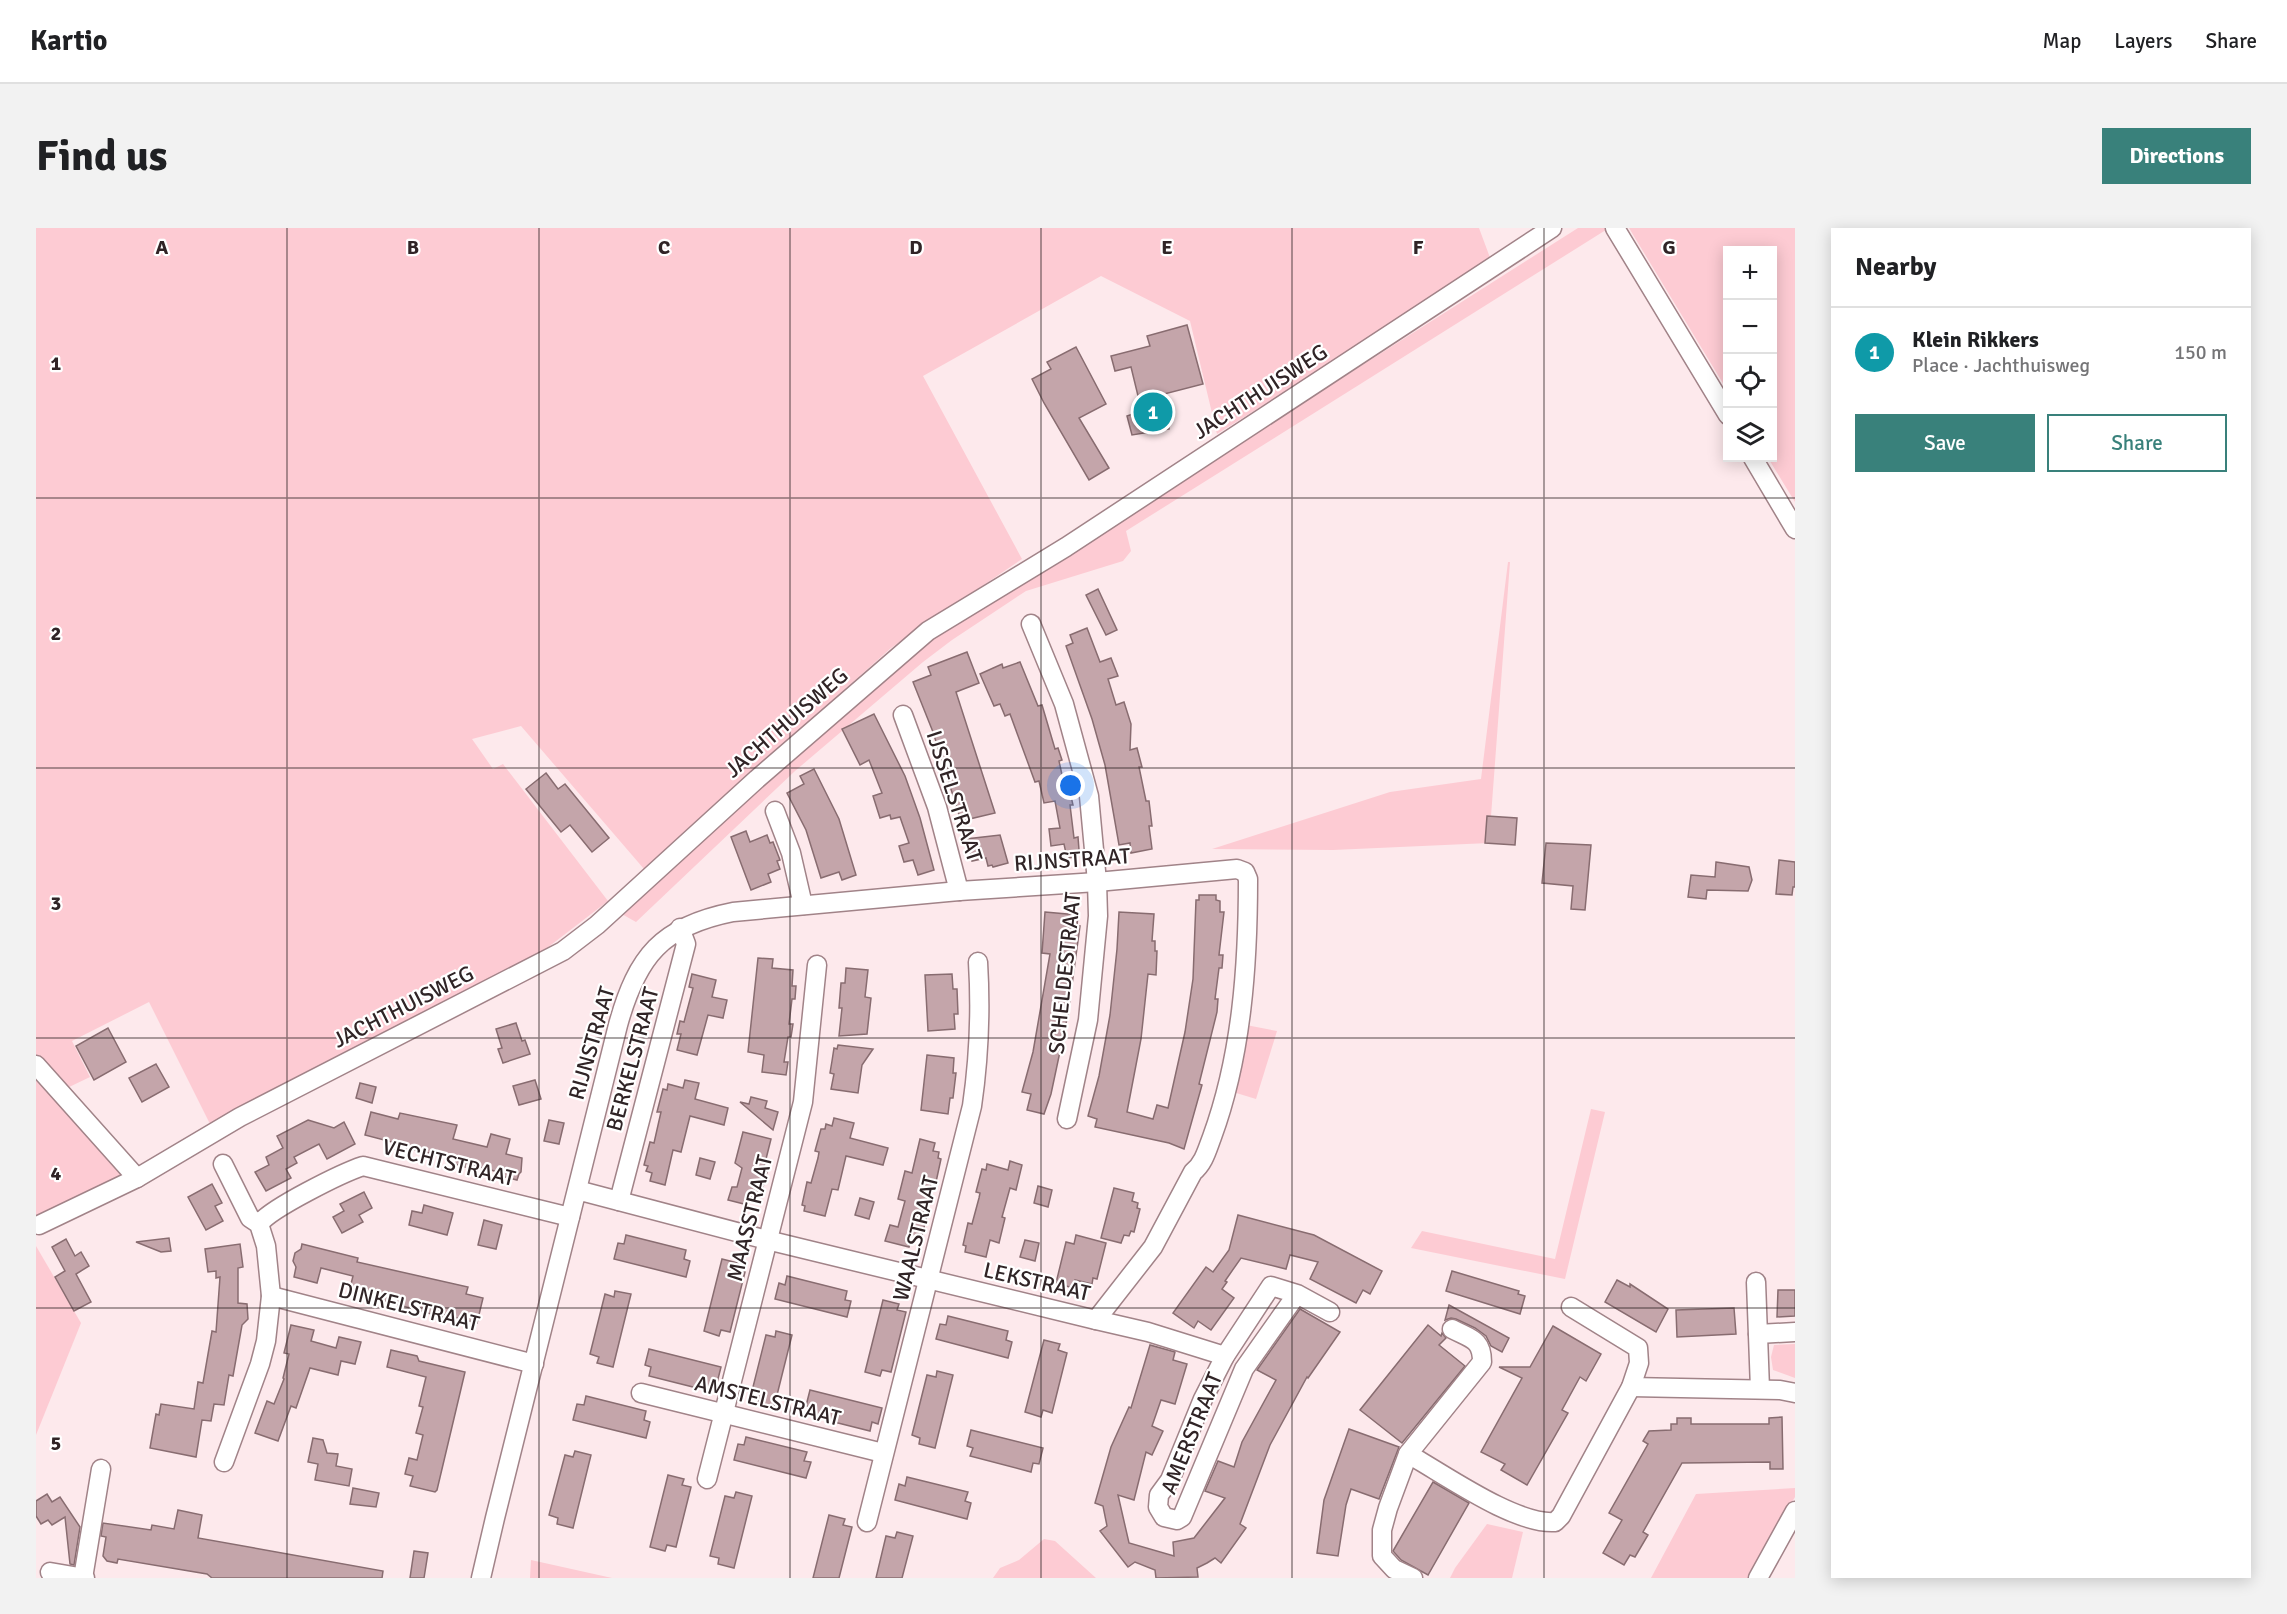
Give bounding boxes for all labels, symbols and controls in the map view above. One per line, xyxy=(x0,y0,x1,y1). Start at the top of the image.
text: Kartio xyxy=(30,24,107,58)
text: Map xyxy=(2043,28,2081,54)
text: Layers xyxy=(2114,28,2172,54)
text: Share xyxy=(2205,28,2257,54)
button: Directions xyxy=(2102,128,2251,184)
text: Find us xyxy=(36,131,167,182)
text: A xyxy=(156,235,169,260)
text: B xyxy=(407,235,419,260)
text: C xyxy=(658,235,670,260)
text: D xyxy=(909,235,923,260)
text: E xyxy=(1161,235,1173,260)
text: F xyxy=(1413,235,1424,260)
text: G xyxy=(1662,235,1676,260)
map controls xyxy=(1723,246,1777,462)
button: + xyxy=(1723,246,1777,300)
text: Nearby xyxy=(1855,251,1936,283)
button: − xyxy=(1723,300,1777,354)
text: Klein Rikkers xyxy=(1912,326,2039,353)
street label: JACHTHUISWEG xyxy=(1188,338,1332,445)
text: 1 xyxy=(1869,340,1880,365)
text: 150 m xyxy=(2174,340,2227,365)
text: 1 xyxy=(51,351,62,376)
text: Place · Jachthuisweg xyxy=(1912,353,2090,378)
button: locate xyxy=(1723,354,1777,408)
pin: 1 xyxy=(1134,390,1172,435)
button: layers xyxy=(1723,408,1777,462)
button: Save xyxy=(1855,414,2035,472)
button: Share xyxy=(2047,414,2227,472)
text: 2 xyxy=(51,621,61,646)
street label: JACHTHUISWEG xyxy=(719,662,853,783)
street label: IJSSELSTRAAT xyxy=(921,727,989,865)
your location xyxy=(1056,771,1085,800)
street label: RIJNSTRAAT xyxy=(1013,842,1131,877)
text: 3 xyxy=(51,891,61,916)
street label: SCHELDESTRAAT xyxy=(1043,891,1086,1055)
street label: JACHTHUISWEG xyxy=(328,959,478,1054)
street label: RIJNSTRAAT xyxy=(562,983,621,1103)
street label: BERKELSTRAAT xyxy=(600,984,665,1134)
street label: VECHTSTRAAT xyxy=(380,1133,518,1192)
street label: MAASSTRAAT xyxy=(721,1152,778,1284)
text: 4 xyxy=(51,1161,62,1186)
street label: WAALSTRAAT xyxy=(887,1172,944,1304)
street label: LEKSTRAAT xyxy=(981,1256,1093,1307)
street label: DINKELSTRAAT xyxy=(335,1276,482,1337)
street label: AMERSTRAAT xyxy=(1155,1368,1228,1498)
street label: AMSTELSTRAAT xyxy=(692,1369,844,1432)
text: 5 xyxy=(51,1431,61,1456)

